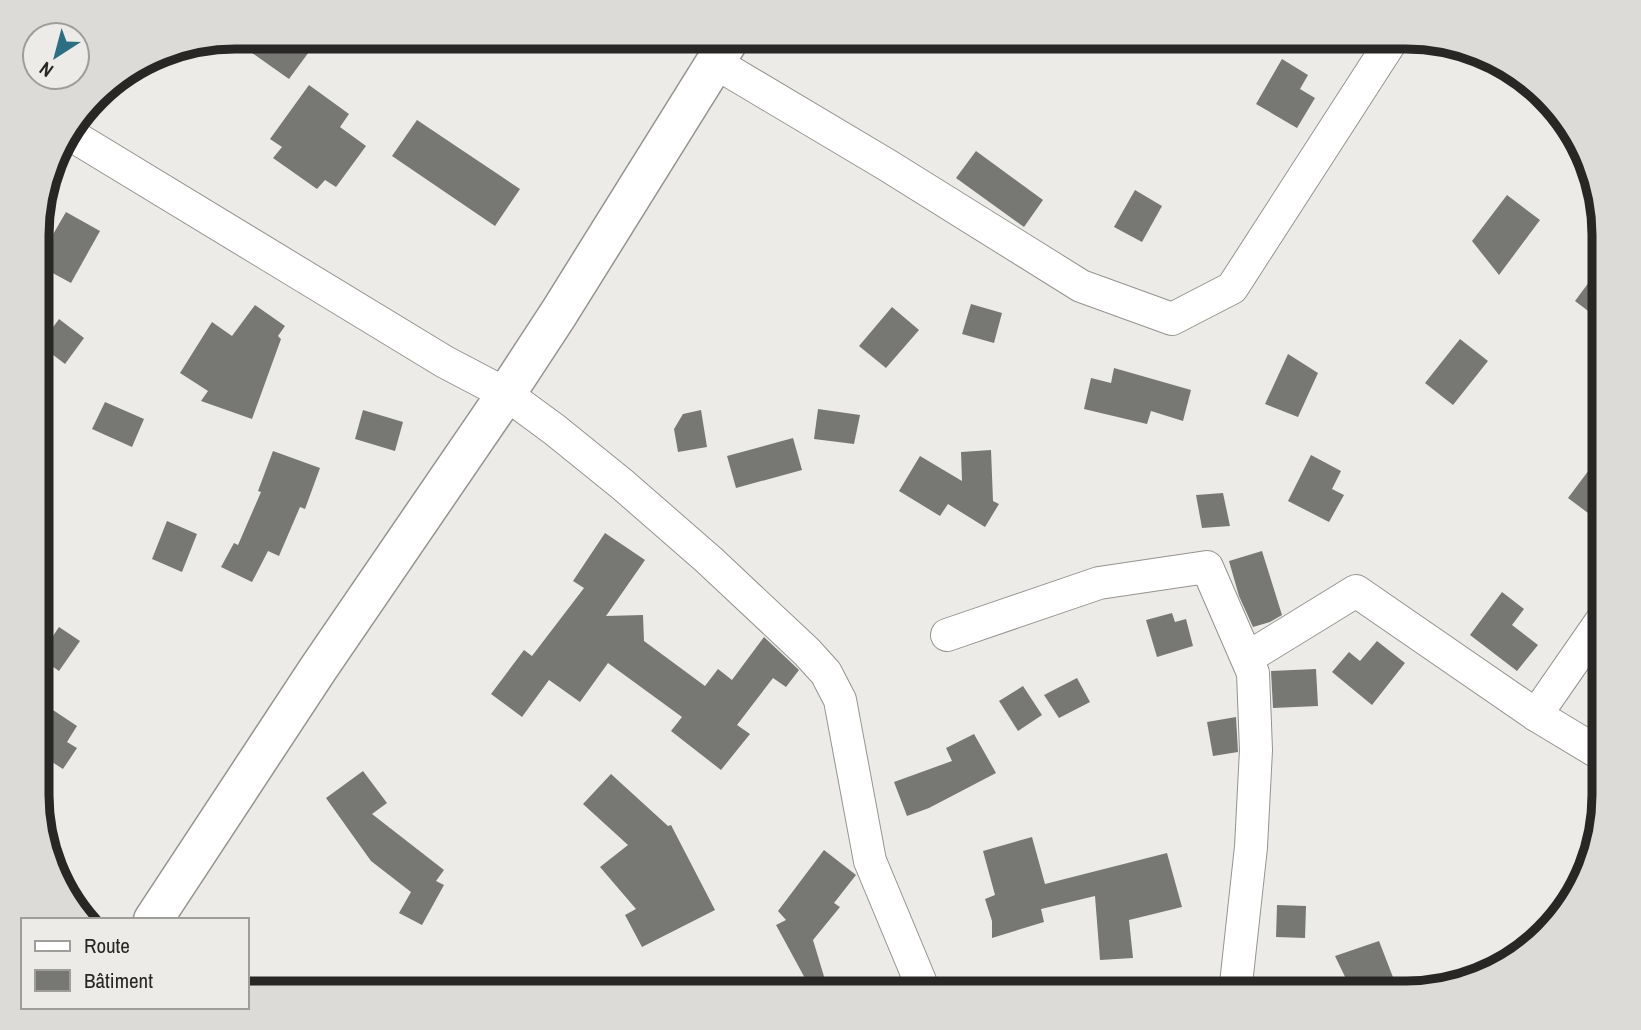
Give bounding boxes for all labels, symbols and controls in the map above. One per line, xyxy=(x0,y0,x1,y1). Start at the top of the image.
north arrow xyxy=(21,21,91,91)
text: N xyxy=(34,56,58,84)
legend xyxy=(21,918,248,1009)
text: Route xyxy=(84,931,130,960)
text: Bâtiment xyxy=(84,966,153,995)

